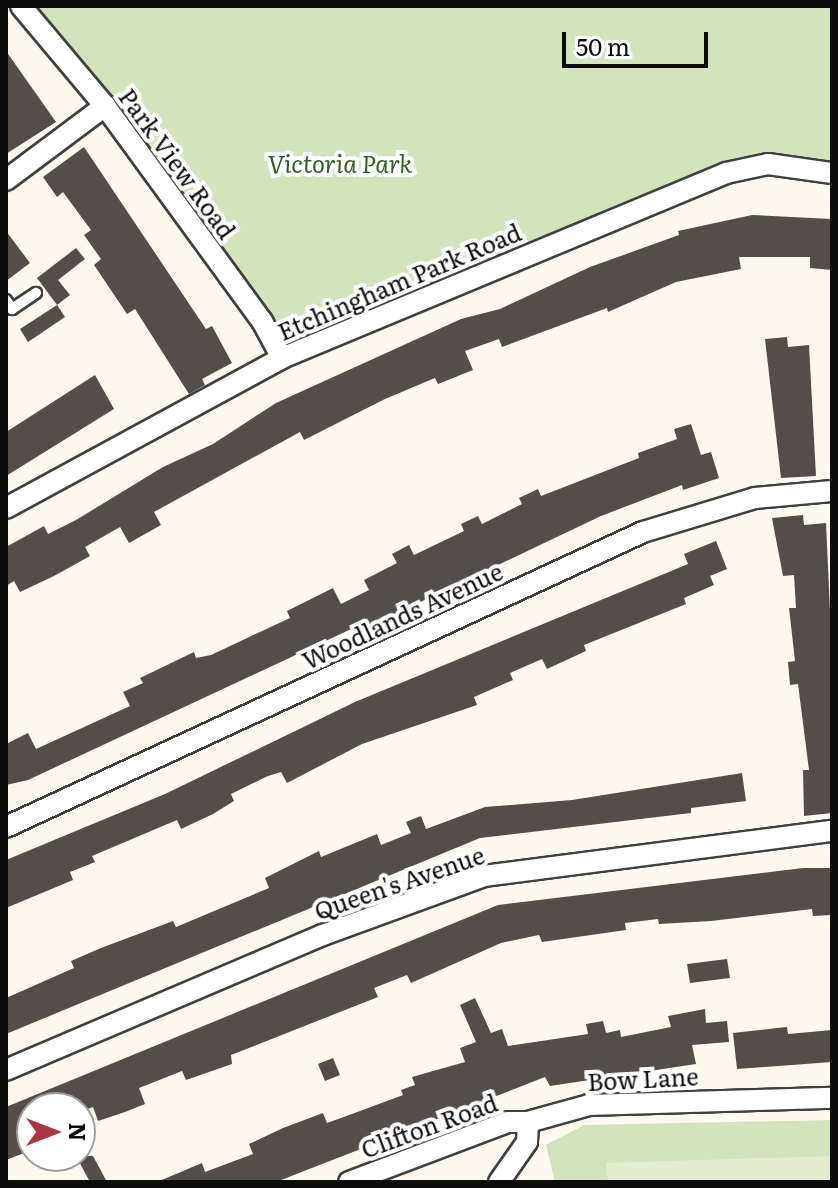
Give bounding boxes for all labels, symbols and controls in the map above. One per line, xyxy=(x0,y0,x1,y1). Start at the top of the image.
scale bar xyxy=(566,16,712,66)
text: 50 m xyxy=(576,28,630,63)
street label: Park View Road xyxy=(114,82,242,244)
park label: Victoria Park xyxy=(268,149,412,177)
street label: Etchingham Park Road xyxy=(273,217,525,345)
street label: Woodlands Avenue xyxy=(297,556,507,674)
street label: Queen's Avenue xyxy=(310,839,488,925)
street label: Bow Lane xyxy=(587,1061,699,1095)
street label: Clifton Road xyxy=(357,1087,501,1163)
north arrow xyxy=(16,1092,96,1172)
text: N xyxy=(62,1123,95,1141)

